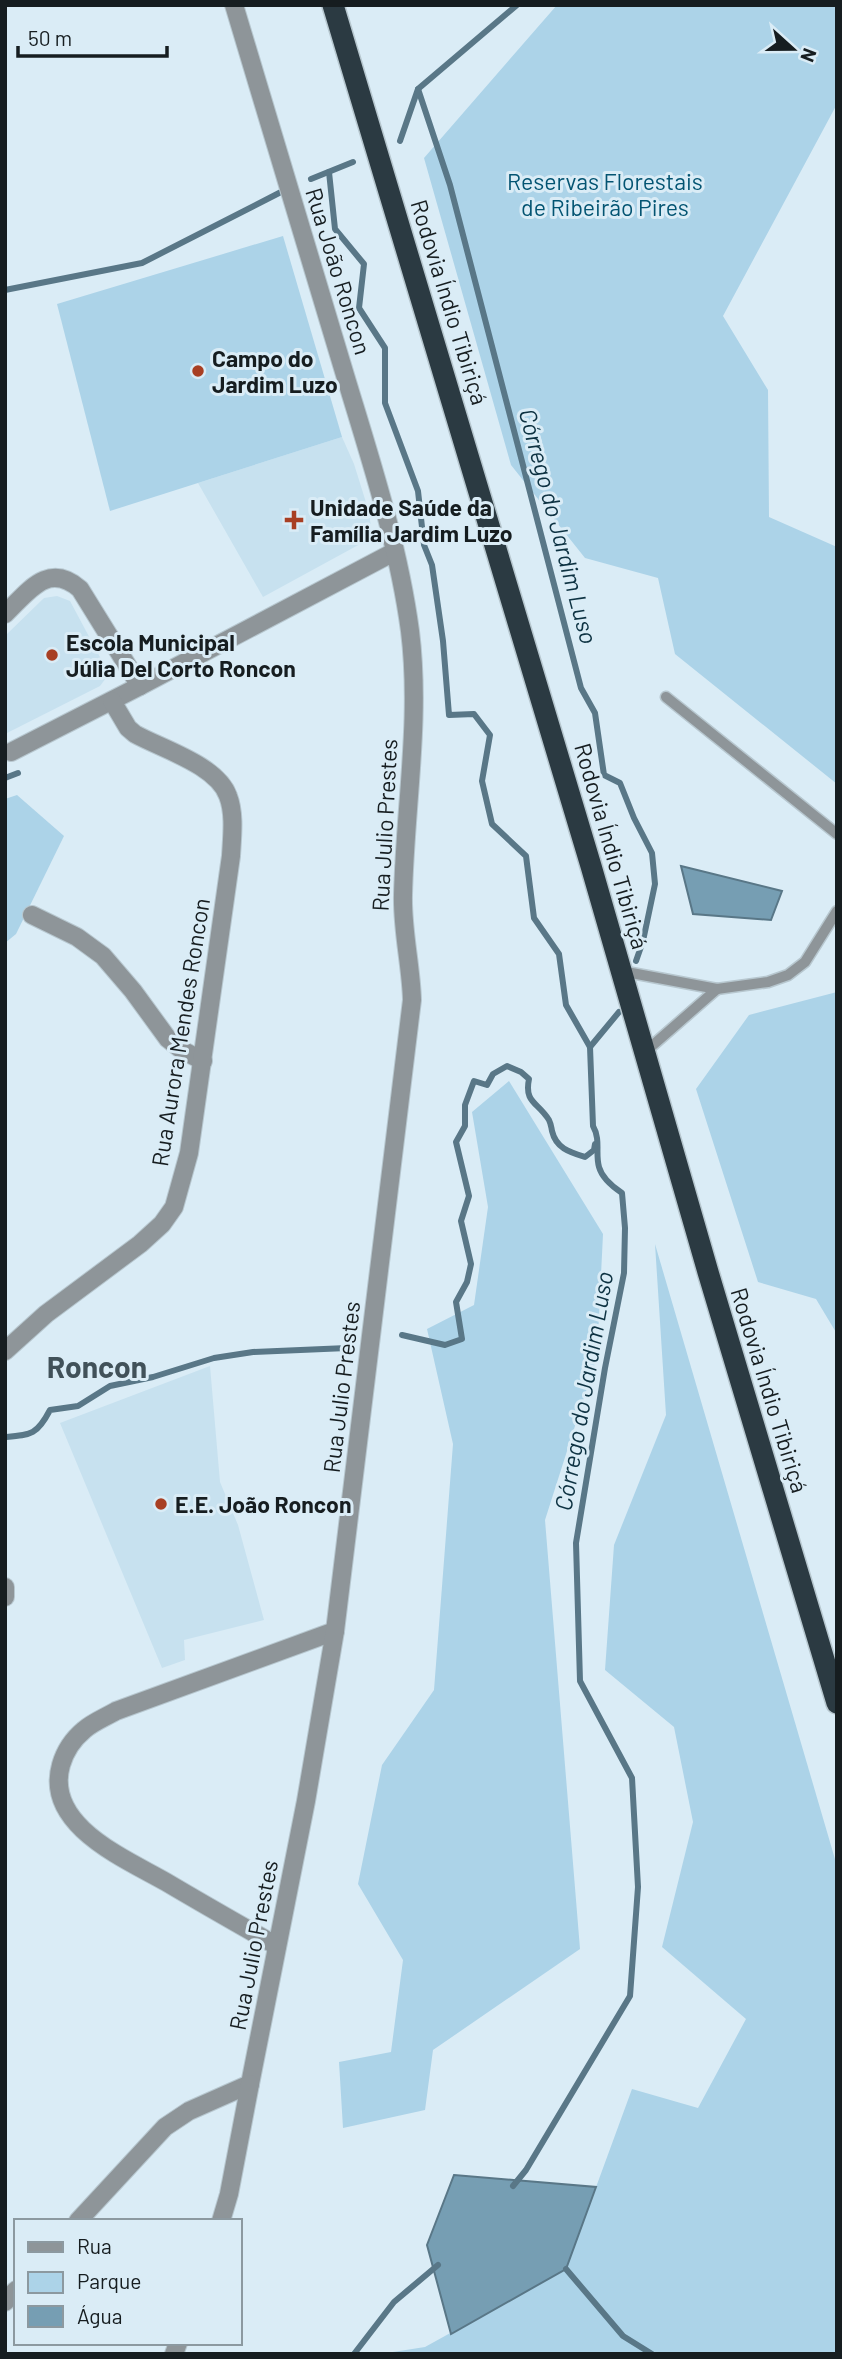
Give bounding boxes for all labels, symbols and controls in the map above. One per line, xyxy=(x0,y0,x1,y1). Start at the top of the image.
scale bar xyxy=(18,14,166,58)
north arrow xyxy=(758,14,828,84)
text: 50 m xyxy=(28,25,72,50)
text: N xyxy=(796,45,822,65)
park label: Reservas Florestais de Ribeirão Pires xyxy=(507,167,703,221)
street label: Rua João Roncon xyxy=(300,184,378,358)
street label: Rodovia Índio Tibiriçá xyxy=(405,196,495,408)
place label: Campo do Jardim Luzo xyxy=(212,344,338,398)
marker: Campo do Jardim Luzo xyxy=(190,363,206,379)
water label: Córrego do Jardim Luso xyxy=(514,405,604,647)
place label: Unidade Saúde da Família Jardim Luzo xyxy=(310,493,513,547)
marker: Unidade Saúde da Família Jardim Luzo xyxy=(284,510,304,530)
place label: Escola Municipal Júlia Del Corto Roncon xyxy=(66,628,296,682)
marker: Escola Municipal Júlia Del Corto Roncon xyxy=(44,647,60,663)
street label: Rua Julio Prestes xyxy=(365,738,403,912)
street label: Rodovia Índio Tibiriçá xyxy=(569,740,655,952)
street label: Rua Aurora Mendes Roncon xyxy=(145,896,215,1168)
water label: Córrego do Jardim Luso xyxy=(548,1269,618,1513)
street label: Rodovia Índio Tibiriçá xyxy=(725,1284,815,1496)
street label: Rua Julio Prestes xyxy=(317,1300,365,1474)
district label: Roncon xyxy=(47,1348,147,1384)
place label: E.E. João Roncon xyxy=(175,1490,351,1518)
marker: E.E. João Roncon xyxy=(153,1496,169,1512)
street label: Rua Julio Prestes xyxy=(223,1858,283,2032)
legend xyxy=(14,2219,242,2345)
text: Rua xyxy=(77,2233,112,2258)
text: Parque xyxy=(77,2268,142,2293)
text: Água xyxy=(77,2303,123,2328)

